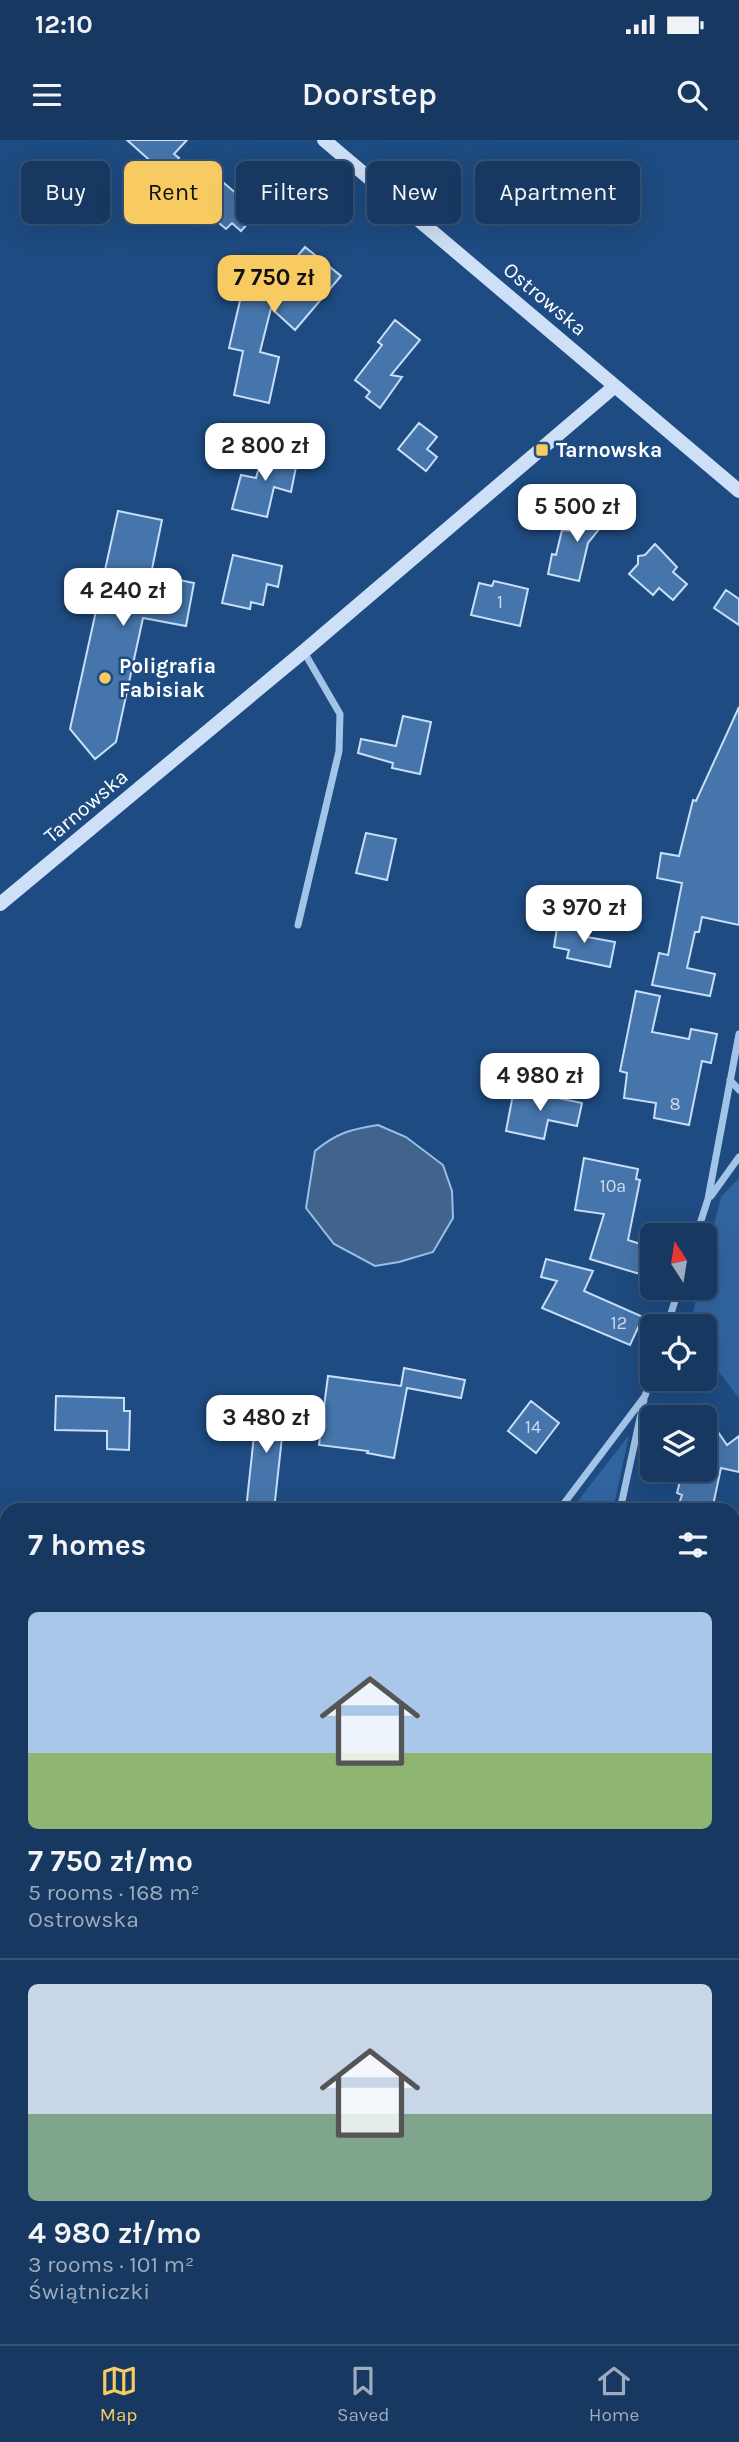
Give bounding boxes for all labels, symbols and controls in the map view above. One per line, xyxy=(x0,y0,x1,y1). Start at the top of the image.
text: 12:10 xyxy=(35,9,93,40)
icon: menu xyxy=(28,76,66,114)
text: Doorstep xyxy=(302,76,437,113)
icon: search xyxy=(673,76,711,114)
chip: Buy xyxy=(21,161,110,224)
chip: Rent xyxy=(124,161,222,224)
chip: Filters xyxy=(236,161,353,224)
chip: New xyxy=(367,161,461,224)
chip: Apartment xyxy=(475,161,640,224)
pin: 7 750 zł xyxy=(202,256,346,315)
street label: Ostrowska xyxy=(499,257,591,341)
text: 7 750 zł xyxy=(234,264,314,291)
pin: 2 800 zł xyxy=(193,424,337,483)
text: 2 800 zł xyxy=(221,432,309,459)
place label: Tarnowska xyxy=(556,438,662,462)
marker: Tarnowska xyxy=(534,442,550,458)
pin: 5 500 zł xyxy=(505,484,649,544)
text: 5 500 zł xyxy=(534,493,620,520)
pin: 4 240 zł xyxy=(51,568,195,628)
text: 4 240 zł xyxy=(80,577,166,604)
house number: 1 xyxy=(497,591,503,613)
place label: Poligrafia Fabisiak xyxy=(119,654,216,702)
marker: Poligrafia Fabisiak xyxy=(97,670,113,686)
street label: Tarnowska xyxy=(39,764,133,848)
pin: 3 970 zł xyxy=(512,886,656,945)
text: 3 970 zł xyxy=(542,894,626,921)
pin: 4 980 zł xyxy=(468,1054,612,1113)
text: 4 980 zł xyxy=(496,1062,584,1089)
house number: 8 xyxy=(669,1093,681,1115)
house number: 10a xyxy=(600,1175,626,1197)
north arrow xyxy=(640,1223,718,1300)
map controls xyxy=(640,1223,717,1482)
house number: 12 xyxy=(611,1312,627,1334)
button: locate xyxy=(640,1314,717,1391)
pin: 3 480 zł xyxy=(194,1396,338,1455)
text: 3 480 zł xyxy=(222,1404,310,1431)
button: layers xyxy=(640,1405,717,1482)
house number: 14 xyxy=(525,1416,541,1438)
icon: filters xyxy=(674,1526,712,1564)
text: 7 homes xyxy=(28,1527,146,1563)
icon: home xyxy=(307,1658,433,1784)
text: 7 750 zł/mo xyxy=(28,1843,193,1879)
text: 5 rooms · 168 m² xyxy=(28,1879,200,1906)
text: Ostrowska xyxy=(28,1906,139,1933)
icon: home xyxy=(307,2030,433,2156)
text: 4 980 zł/mo xyxy=(28,2215,201,2251)
text: 3 rooms · 101 m² xyxy=(28,2251,194,2278)
text: Świątniczki xyxy=(28,2278,150,2305)
tab: Map xyxy=(100,2362,138,2426)
tab: Saved xyxy=(337,2362,389,2426)
tab: Home xyxy=(589,2362,639,2426)

